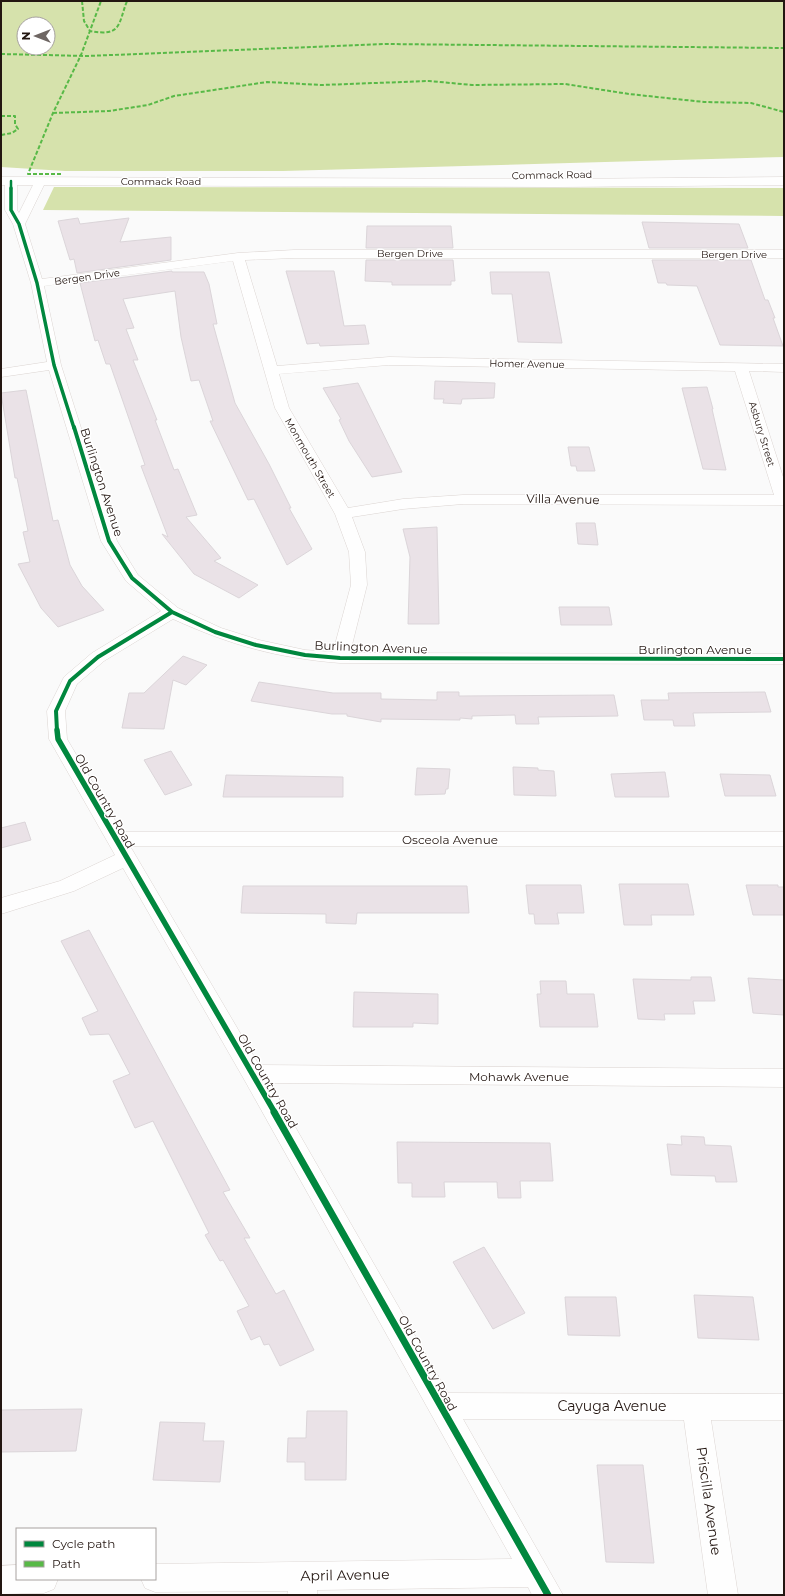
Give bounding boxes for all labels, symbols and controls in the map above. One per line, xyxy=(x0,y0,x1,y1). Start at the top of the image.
north arrow xyxy=(16,16,56,56)
text: N xyxy=(19,32,33,40)
street label: Commack Road xyxy=(512,168,592,182)
street label: Commack Road xyxy=(121,175,201,188)
street label: Bergen Drive xyxy=(377,247,443,260)
street label: Bergen Drive xyxy=(701,248,767,261)
street label: Bergen Drive xyxy=(53,266,121,288)
street label: Homer Avenue xyxy=(489,357,565,371)
street label: Asbury Street xyxy=(746,400,778,468)
street label: Monmouth Street xyxy=(282,416,338,500)
street label: Burlington Avenue xyxy=(77,426,127,538)
street label: Villa Avenue xyxy=(526,491,600,507)
street label: Burlington Avenue xyxy=(314,638,428,656)
street label: Burlington Avenue xyxy=(638,642,752,657)
street label: Old Country Road xyxy=(72,751,138,851)
street label: Osceola Avenue xyxy=(402,832,498,847)
street label: Old Country Road xyxy=(235,1031,301,1131)
street label: Mohawk Avenue xyxy=(469,1069,569,1084)
street label: Old Country Road xyxy=(395,1313,461,1413)
street label: Cayuga Avenue xyxy=(557,1397,667,1415)
street label: Priscilla Avenue xyxy=(692,1445,726,1557)
legend xyxy=(16,1528,156,1580)
text: Cycle path xyxy=(52,1536,115,1551)
text: Path xyxy=(52,1556,81,1571)
street label: April Avenue xyxy=(300,1565,390,1585)

